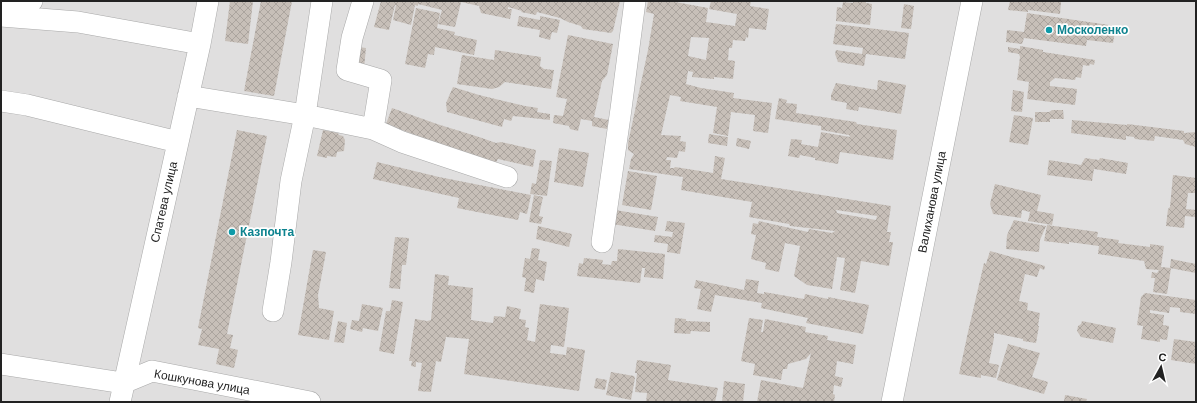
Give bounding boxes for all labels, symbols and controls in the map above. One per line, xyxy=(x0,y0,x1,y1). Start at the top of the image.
place label: Москоленко xyxy=(1057,22,1128,38)
marker: Москоленко xyxy=(1044,25,1054,35)
street label: Валиханова улица xyxy=(914,149,950,254)
street label: Спатева улица xyxy=(147,160,181,244)
place label: Казпочта xyxy=(240,224,294,240)
marker: Казпочта xyxy=(227,227,237,237)
north arrow xyxy=(1141,347,1181,387)
text: С xyxy=(1157,350,1167,365)
street label: Кошкунова улица xyxy=(153,366,252,398)

